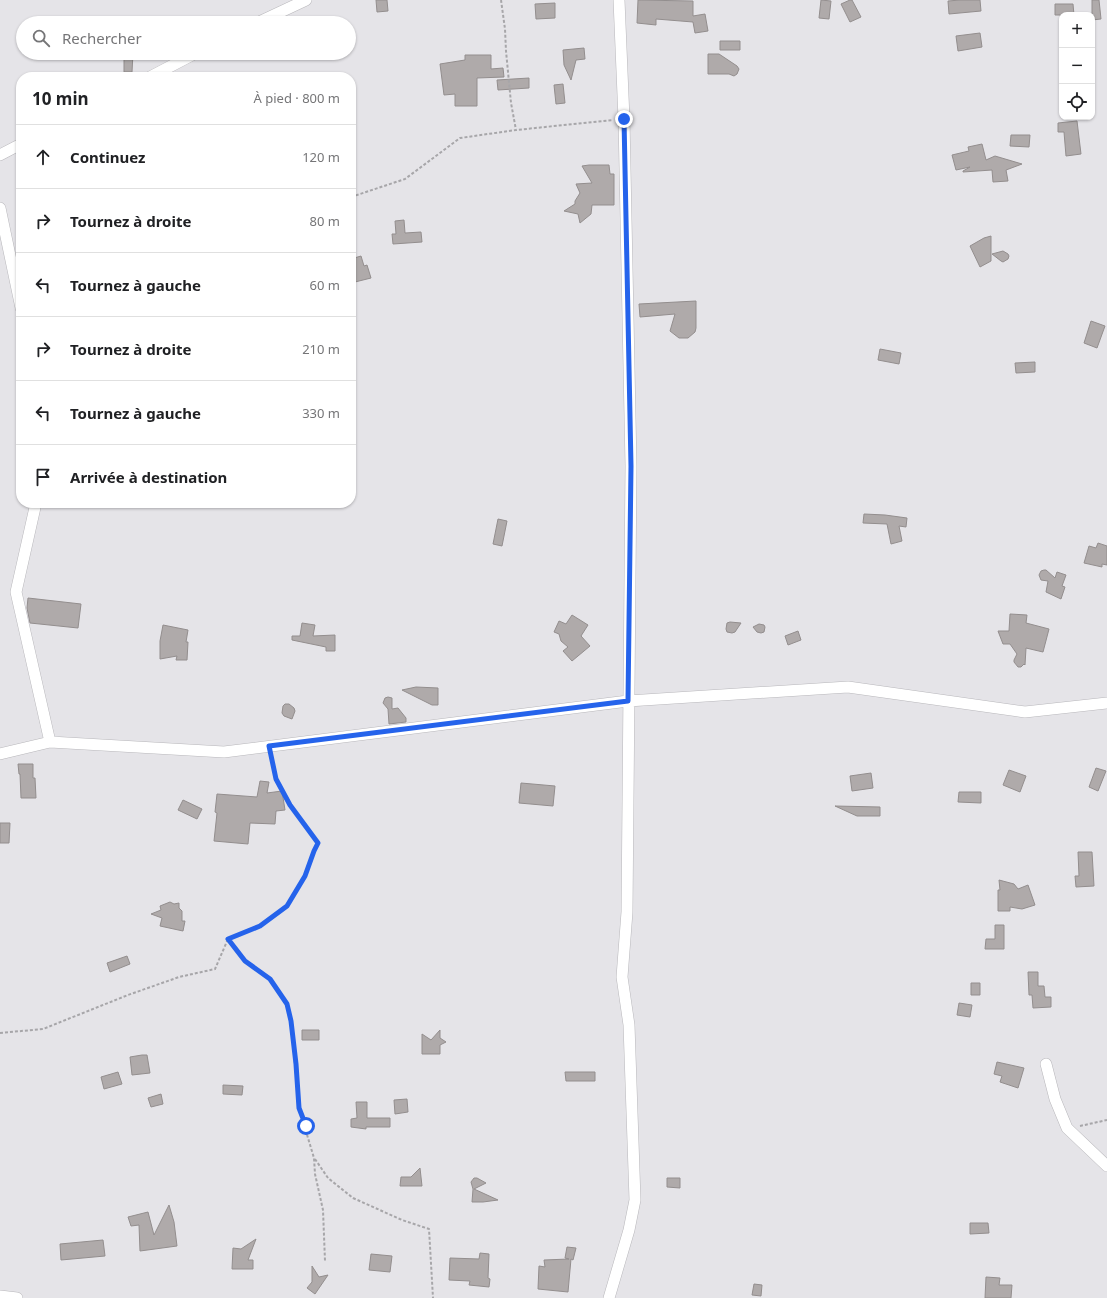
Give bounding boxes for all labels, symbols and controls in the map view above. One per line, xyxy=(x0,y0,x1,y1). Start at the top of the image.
map controls xyxy=(1059,12,1095,120)
button: + xyxy=(1059,12,1095,48)
search box xyxy=(16,16,356,60)
icon: search xyxy=(30,27,52,49)
text: Rechercher xyxy=(62,28,142,48)
button: − xyxy=(1059,48,1095,84)
button: locate xyxy=(1059,84,1095,120)
text: 10 min xyxy=(32,87,89,110)
text: À pied · 800 m xyxy=(254,89,340,107)
route end xyxy=(615,110,633,128)
icon: ahead xyxy=(32,146,54,168)
text: Continuez xyxy=(70,147,145,167)
text: 120 m xyxy=(302,148,340,166)
icon: right xyxy=(32,210,54,232)
text: Tournez à droite xyxy=(70,211,191,231)
text: 80 m xyxy=(310,212,340,230)
icon: left xyxy=(32,274,54,296)
text: Tournez à gauche xyxy=(70,275,201,295)
text: 60 m xyxy=(310,276,340,294)
icon: right xyxy=(32,338,54,360)
text: Tournez à droite xyxy=(70,339,191,359)
text: 210 m xyxy=(302,340,340,358)
icon: left xyxy=(32,402,54,424)
text: Tournez à gauche xyxy=(70,403,201,423)
text: 330 m xyxy=(302,404,340,422)
icon: arrive xyxy=(32,466,54,488)
text: Arrivée à destination xyxy=(70,467,227,487)
route start xyxy=(297,1117,315,1135)

